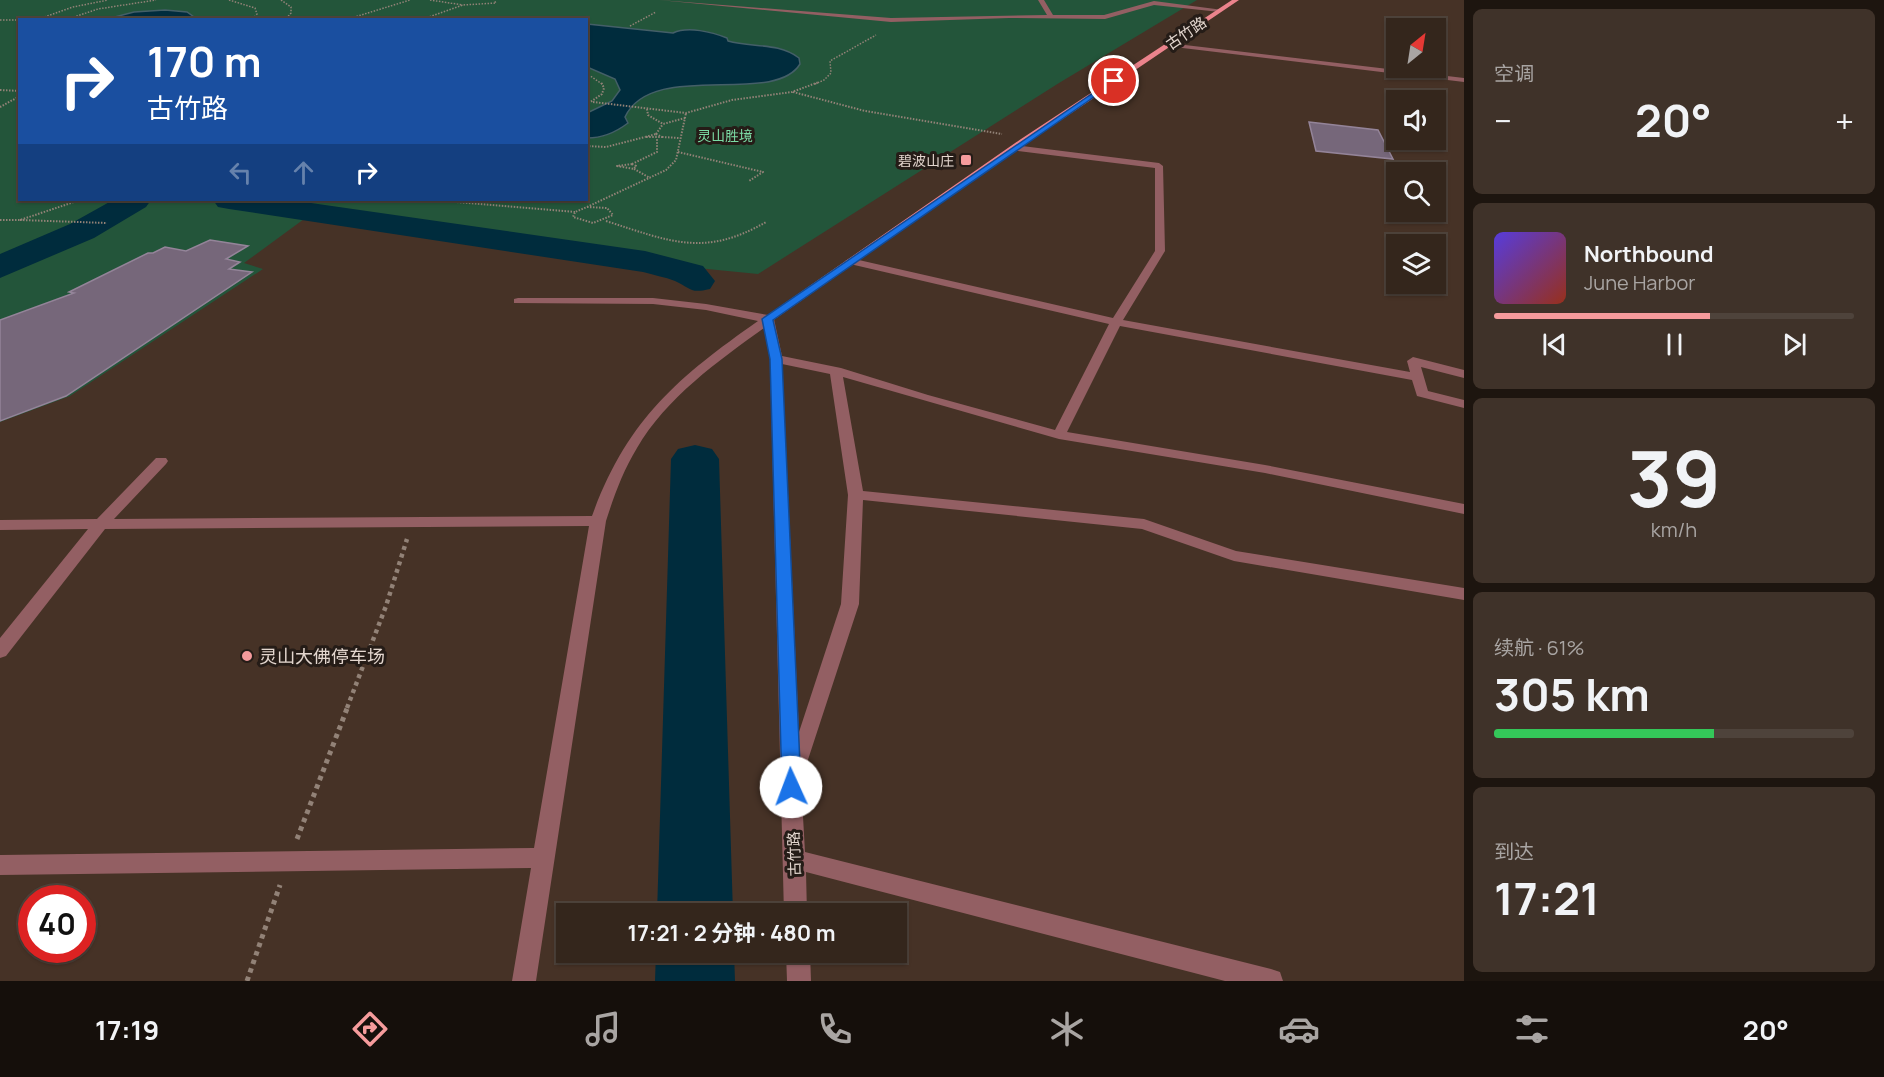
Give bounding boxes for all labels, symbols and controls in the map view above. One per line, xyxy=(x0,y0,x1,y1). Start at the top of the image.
street label: 古竹路 xyxy=(1161,12,1211,54)
north arrow xyxy=(1386,18,1446,78)
map controls xyxy=(1386,18,1446,294)
text: 170 m xyxy=(147,32,262,90)
icon: right xyxy=(48,42,126,120)
pin xyxy=(1088,55,1139,106)
text: 空调 xyxy=(1494,60,1534,87)
icon: arrive xyxy=(1097,64,1130,97)
text: 古竹路 xyxy=(147,89,228,126)
text: 20° xyxy=(1635,89,1712,151)
button: sound xyxy=(1386,90,1446,150)
text: − xyxy=(1494,98,1512,143)
text: + xyxy=(1835,98,1854,143)
park label: 灵山胜境 xyxy=(697,126,753,145)
place label: 碧波山庄 xyxy=(898,151,954,170)
marker: 碧波山庄 xyxy=(959,153,973,167)
icon: left xyxy=(224,156,257,189)
icon: ahead xyxy=(287,156,320,189)
icon: right xyxy=(350,156,383,189)
button: search xyxy=(1386,162,1446,222)
button: layers xyxy=(1386,234,1446,294)
text: Northbound xyxy=(1584,239,1714,269)
text: June Harbor xyxy=(1584,269,1696,296)
icon: previous xyxy=(1538,328,1571,361)
icon: pause xyxy=(1658,328,1691,361)
icon: next xyxy=(1778,328,1811,361)
text: 39 xyxy=(1627,424,1721,530)
text: km/h xyxy=(1651,516,1697,543)
text: 续航 · 61% xyxy=(1494,634,1584,661)
place label: 灵山大佛停车场 xyxy=(259,644,385,668)
marker: 灵山大佛停车场 xyxy=(240,649,254,663)
text: 305 km xyxy=(1494,663,1650,725)
position arrow xyxy=(759,755,823,819)
street label: 古竹路 xyxy=(783,831,805,877)
text: 到达 xyxy=(1494,838,1534,865)
text: 17:21 xyxy=(1494,867,1600,929)
speed limit sign: 40 xyxy=(18,885,96,963)
text: 17:21 · 2 分钟 · 480 m xyxy=(628,918,836,948)
icon: directions xyxy=(349,1008,391,1050)
icon: music xyxy=(582,1008,624,1050)
icon: phone xyxy=(814,1008,856,1050)
icon: climate xyxy=(1046,1008,1088,1050)
icon: car xyxy=(1278,1008,1320,1050)
icon: filters xyxy=(1511,1008,1553,1050)
text: 17:19 xyxy=(95,1011,159,1048)
text: 20° xyxy=(1743,1011,1789,1048)

